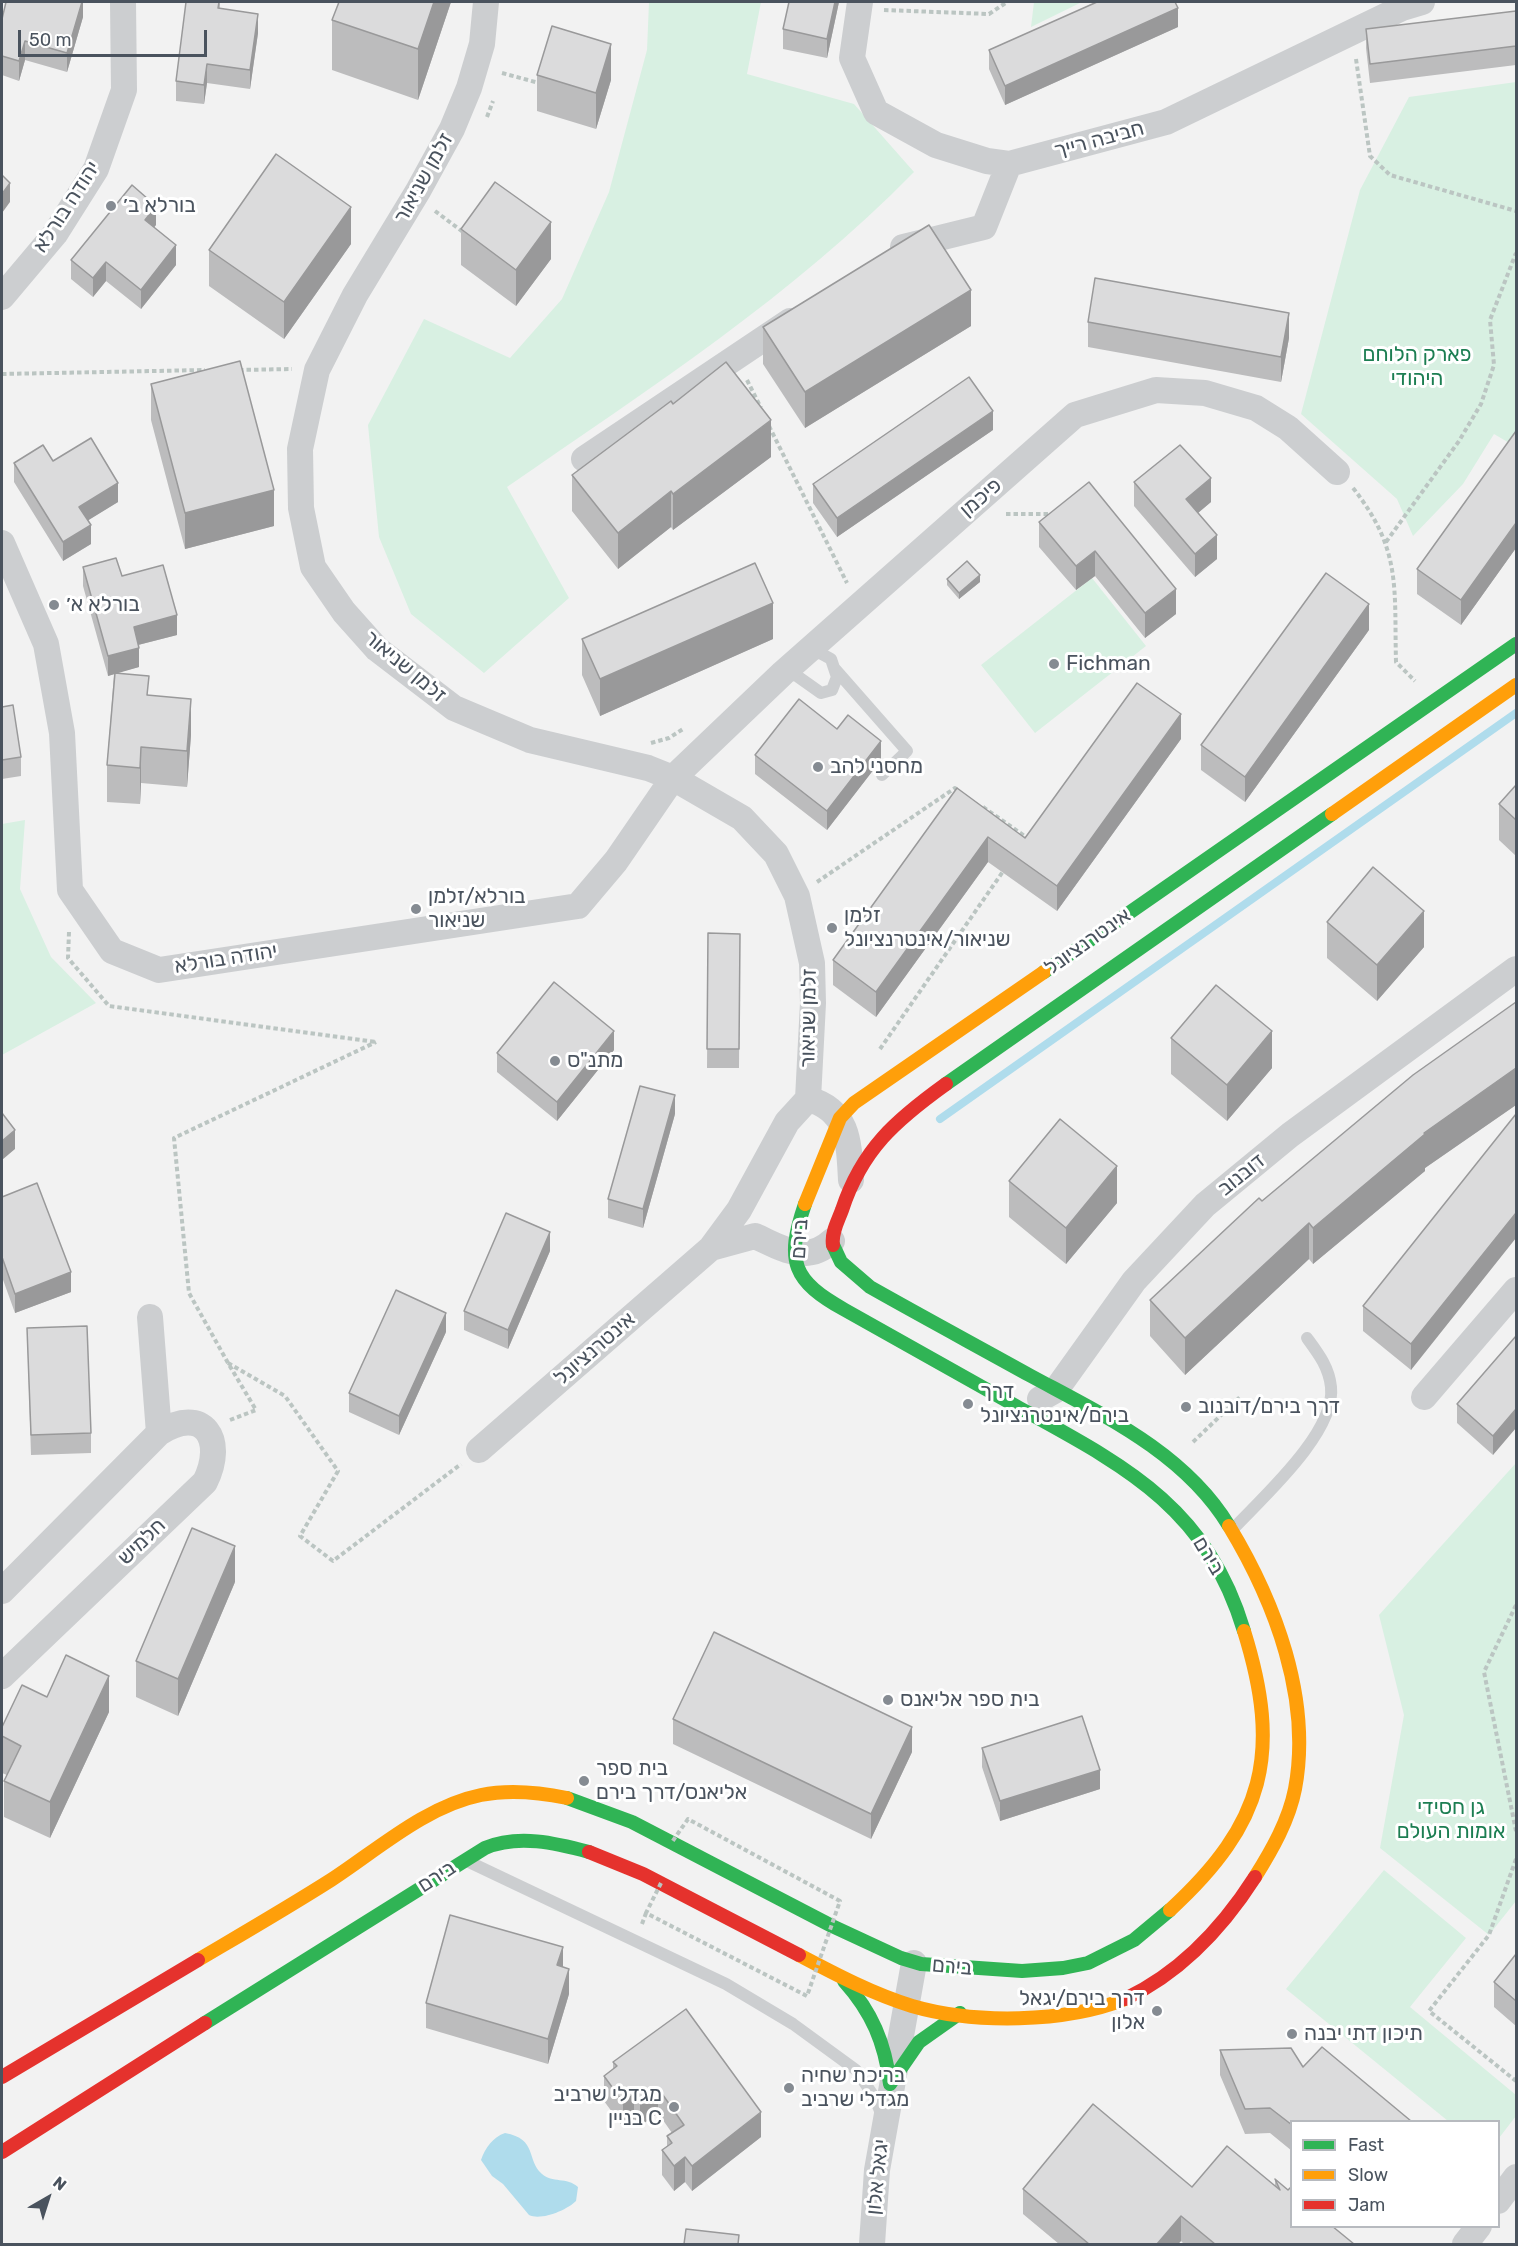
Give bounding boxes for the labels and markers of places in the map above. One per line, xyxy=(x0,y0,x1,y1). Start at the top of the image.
place label: בורלא ב׳ xyxy=(123,193,196,219)
marker: בורלא ב׳ xyxy=(104,199,118,213)
place label: בורלא א׳ xyxy=(66,592,140,618)
marker: בורלא א׳ xyxy=(47,598,61,612)
place label: Fichman xyxy=(1066,651,1151,677)
marker: Fichman xyxy=(1047,657,1061,671)
place label: מחסני להב xyxy=(830,754,923,780)
marker: מחסני להב xyxy=(811,760,825,774)
place label: בורלא/זלמן שניאור xyxy=(428,884,526,934)
marker: בורלא/זלמן שניאור xyxy=(409,902,423,916)
place label: זלמן שניאור/אינטרנציונל xyxy=(844,903,1010,953)
marker: זלמן שניאור/אינטרנציונל xyxy=(825,921,839,935)
place label: מתנ"ס xyxy=(567,1048,623,1074)
marker: מתנ"ס xyxy=(548,1054,562,1068)
place label: דרך בירם/אינטרנציונל xyxy=(980,1379,1129,1429)
place label: דרך בירם/דובנוב xyxy=(1198,1394,1340,1420)
marker: דרך בירם/אינטרנציונל xyxy=(961,1397,975,1411)
marker: דרך בירם/דובנוב xyxy=(1179,1400,1193,1414)
place label: בית ספר אליאנס xyxy=(900,1687,1040,1713)
marker: בית ספר אליאנס xyxy=(881,1693,895,1707)
place label: בית ספר אליאנס/דרך בירם xyxy=(596,1756,747,1806)
marker: בית ספר אליאנס/דרך בירם xyxy=(577,1774,591,1788)
place label: דרך בירם/יגאל אלון xyxy=(1019,1986,1145,2036)
marker: דרך בירם/יגאל אלון xyxy=(1150,2004,1164,2018)
place label: תיכון דתי יבנה xyxy=(1304,2021,1423,2047)
marker: תיכון דתי יבנה xyxy=(1285,2027,1299,2041)
place label: בריכת שחיה מגדלי שרביב xyxy=(801,2063,909,2113)
marker: בריכת שחיה מגדלי שרביב xyxy=(782,2081,796,2095)
place label: מגדלי שרביב בניין C xyxy=(554,2082,662,2132)
marker: מגדלי שרביב בניין C xyxy=(667,2100,681,2114)

